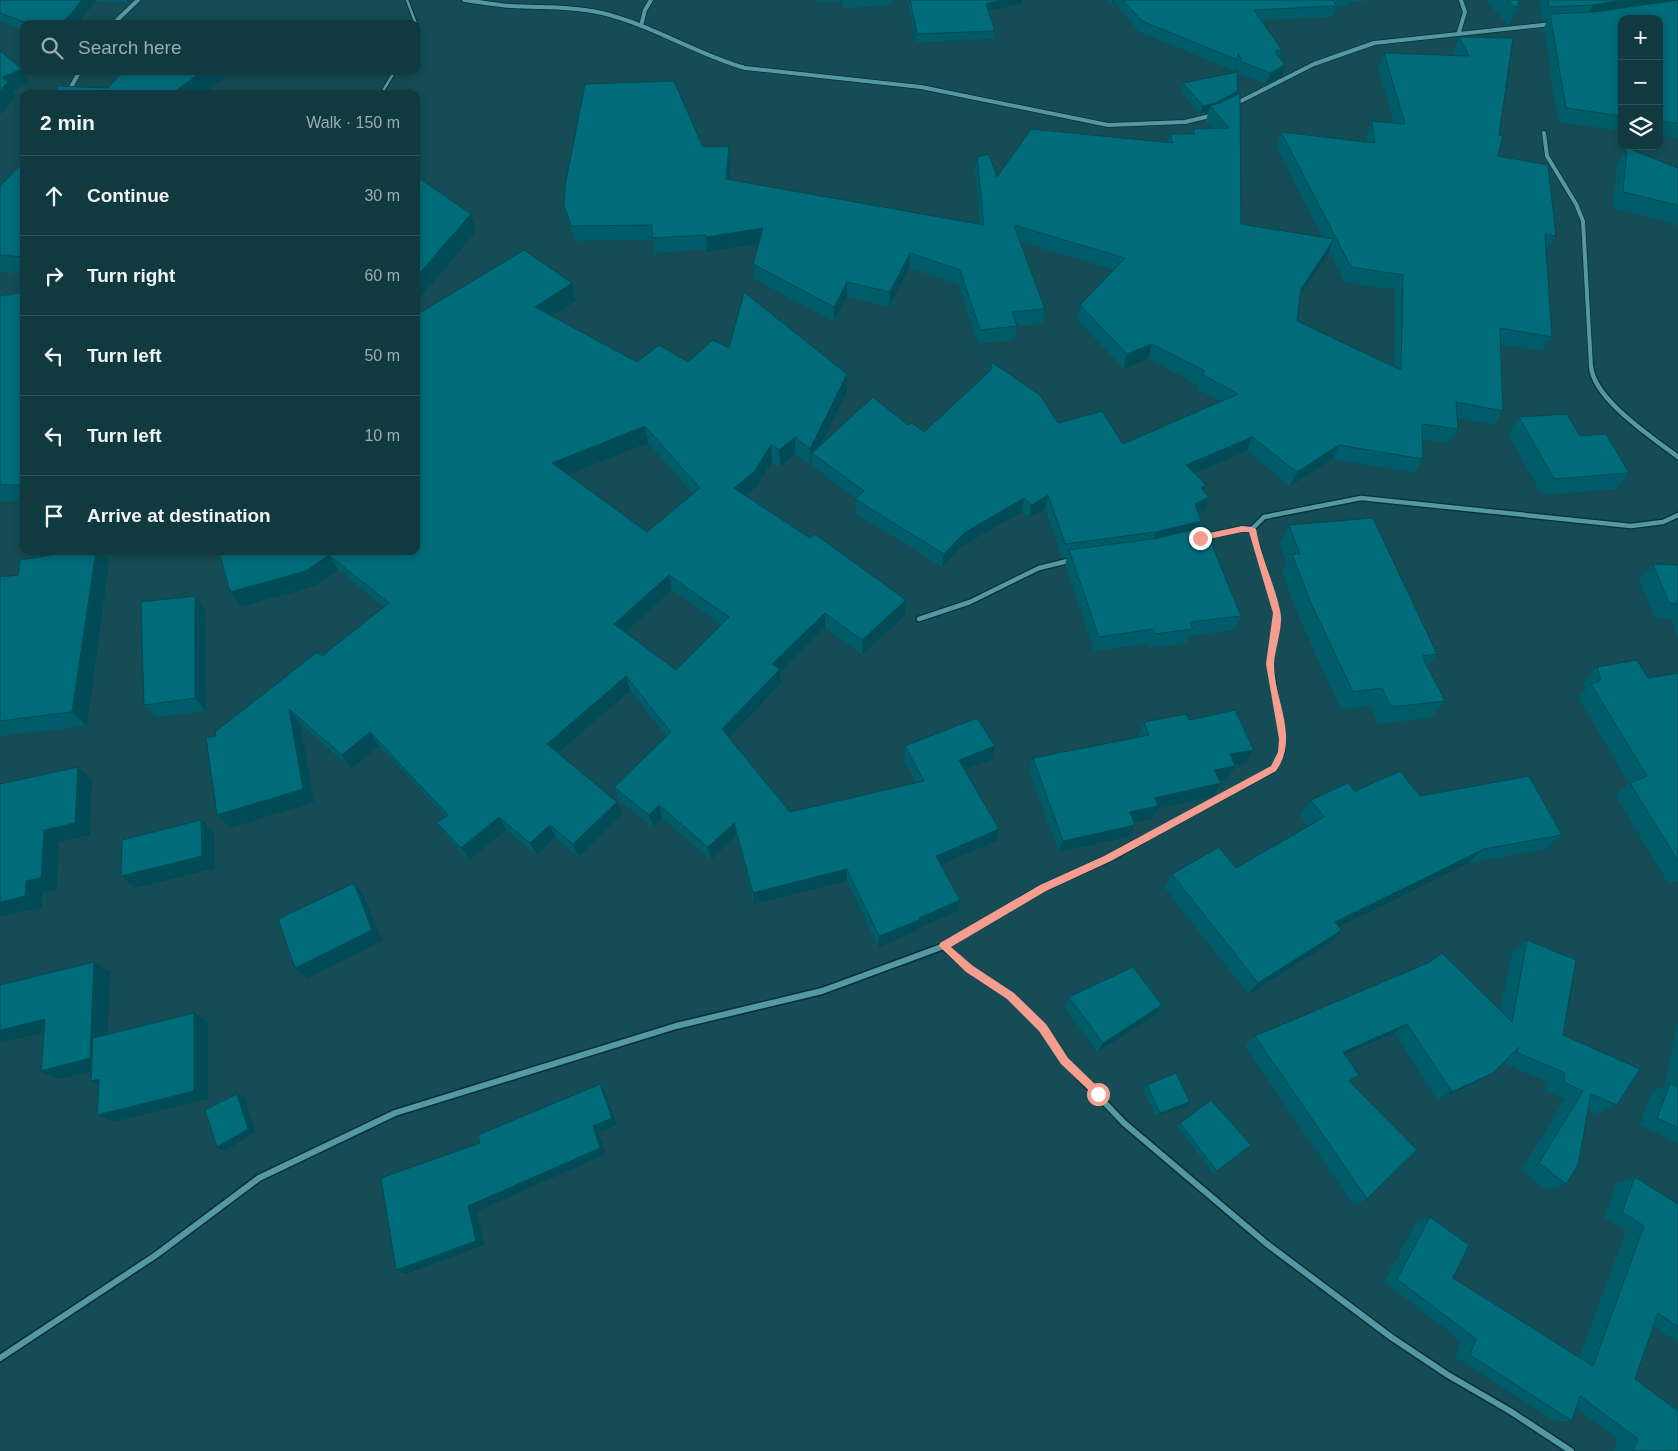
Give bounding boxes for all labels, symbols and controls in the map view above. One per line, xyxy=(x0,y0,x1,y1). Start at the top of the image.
map controls xyxy=(1618,15,1663,150)
button: + xyxy=(1618,15,1663,60)
search box xyxy=(20,20,420,75)
icon: search xyxy=(38,34,66,62)
text: Search here xyxy=(78,37,182,58)
button: − xyxy=(1618,60,1663,105)
button: layers xyxy=(1618,105,1663,150)
text: 2 min xyxy=(40,111,95,134)
text: Walk · 150 m xyxy=(306,114,400,131)
icon: ahead xyxy=(40,182,68,210)
text: Continue xyxy=(87,185,169,206)
text: 30 m xyxy=(364,187,400,204)
icon: right xyxy=(40,262,68,290)
text: Turn right xyxy=(87,265,175,286)
text: 60 m xyxy=(364,267,400,284)
icon: left xyxy=(40,342,68,370)
text: Turn left xyxy=(87,345,162,366)
text: 50 m xyxy=(364,347,400,364)
icon: left xyxy=(40,422,68,450)
text: Turn left xyxy=(87,425,162,446)
text: 10 m xyxy=(364,427,400,444)
icon: arrive xyxy=(40,502,68,530)
text: Arrive at destination xyxy=(87,505,271,526)
route end xyxy=(1189,527,1212,550)
route start xyxy=(1087,1083,1110,1106)

